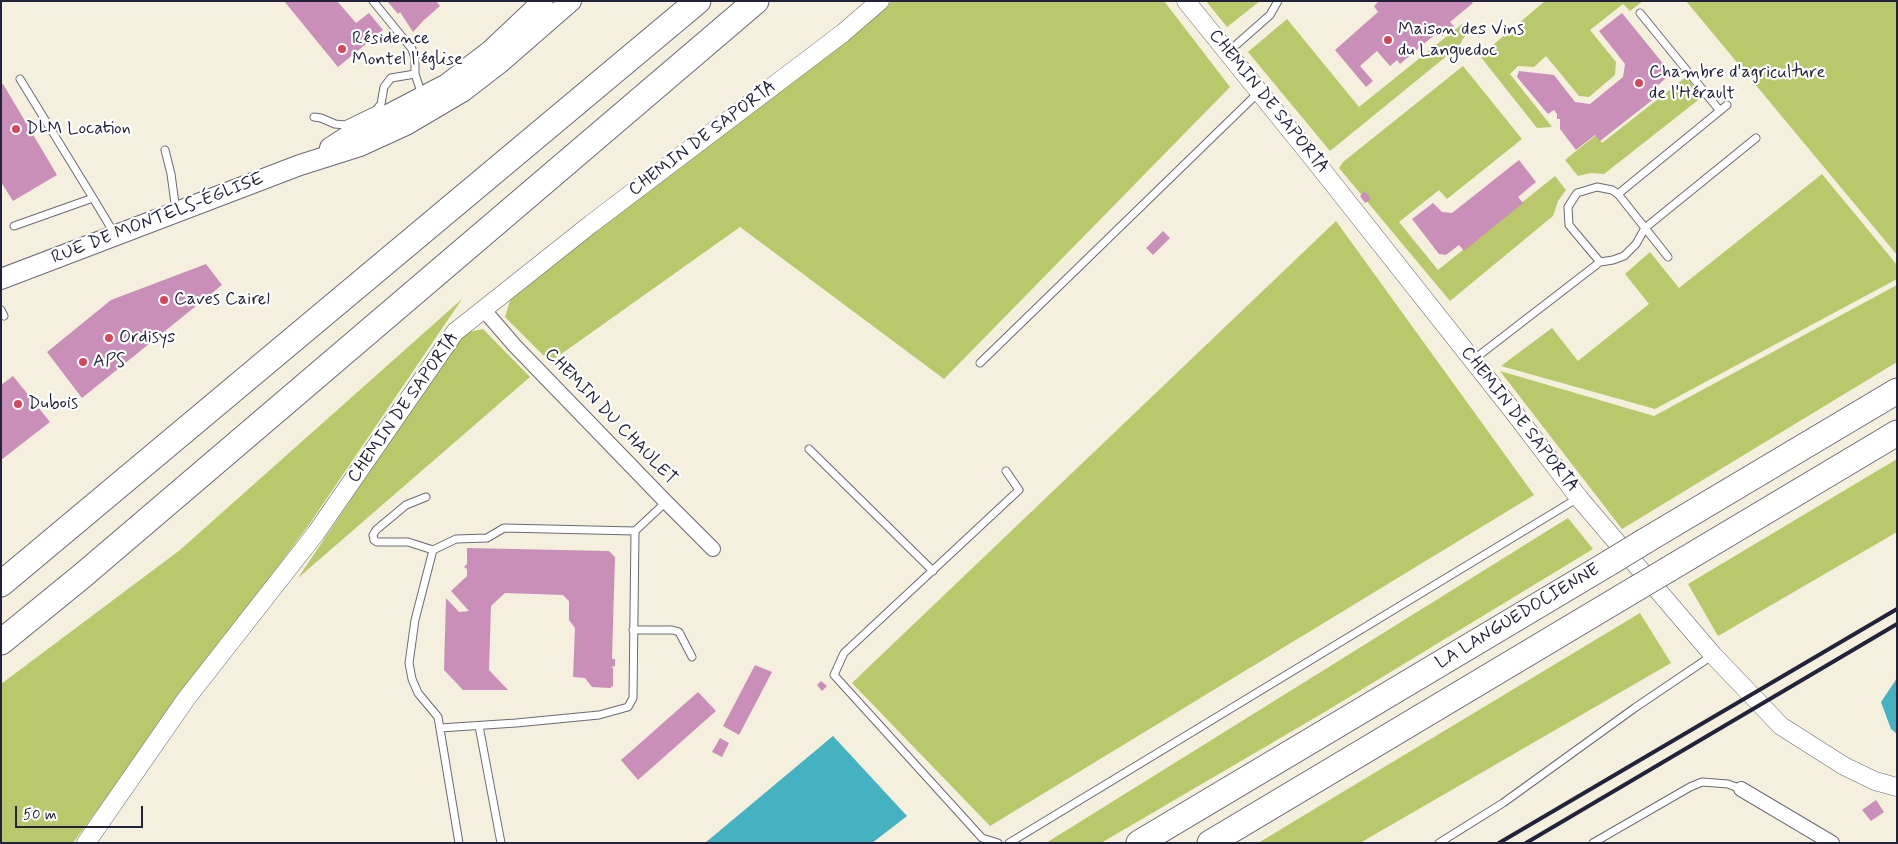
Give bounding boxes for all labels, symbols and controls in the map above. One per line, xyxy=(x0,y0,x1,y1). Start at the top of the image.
place label: Maison des Vins du Languedoc xyxy=(1398,19,1524,62)
street label: CHEMIN DE SAPORTA xyxy=(1203,26,1333,178)
place label: Résidence Montel l'église xyxy=(352,28,463,70)
marker: Maison des Vins du Languedoc xyxy=(1382,34,1394,46)
marker: Résidence Montel l'église xyxy=(336,43,348,55)
place label: Chambre d'agriculture de l'Hérault xyxy=(1649,62,1825,104)
street label: CHEMIN DE SAPORTA xyxy=(625,76,781,202)
marker: Chambre d'agriculture de l'Hérault xyxy=(1633,77,1645,89)
place label: DLM Location xyxy=(26,118,131,140)
marker: DLM Location xyxy=(10,123,22,135)
street label: RUE DE MONTELS-ÉGLISE xyxy=(49,169,267,269)
place label: Caves Cairel xyxy=(174,289,270,311)
marker: Caves Cairel xyxy=(158,294,170,306)
place label: Ordisys xyxy=(119,327,175,349)
street label: CHEMIN DE SAPORTA xyxy=(344,328,464,488)
marker: Ordisys xyxy=(103,332,115,344)
street label: CHEMIN DE SAPORTA xyxy=(1455,343,1583,497)
street label: CHEMIN DU CHAULET xyxy=(539,344,681,490)
place label: APS xyxy=(93,351,125,373)
marker: APS xyxy=(77,356,89,368)
place label: Dubois xyxy=(28,393,78,415)
marker: Dubois xyxy=(12,398,24,410)
street label: LA LANGUEDOCIENNE xyxy=(1432,560,1604,674)
scale bar xyxy=(18,796,145,828)
text: 50 m xyxy=(23,805,57,825)

